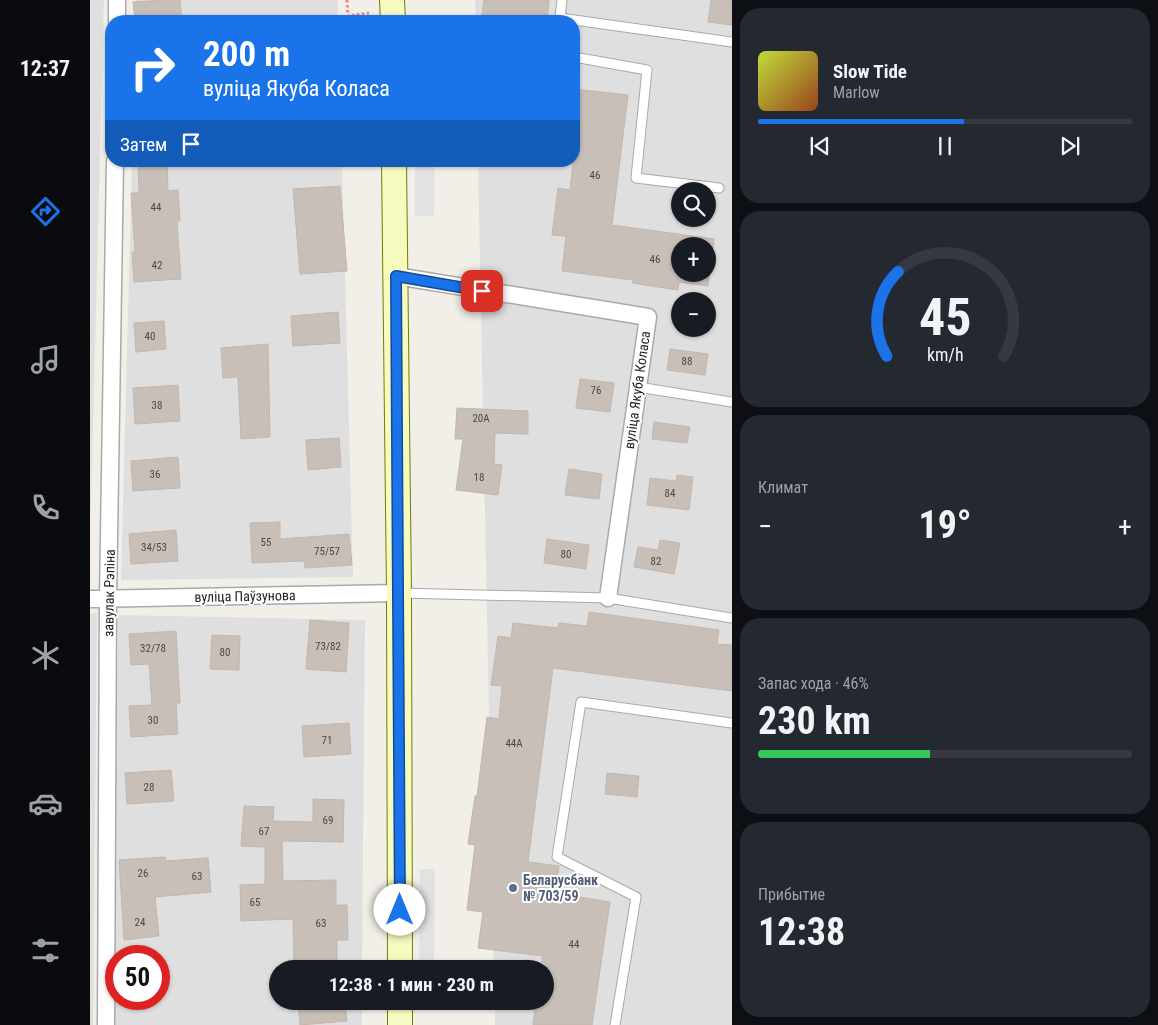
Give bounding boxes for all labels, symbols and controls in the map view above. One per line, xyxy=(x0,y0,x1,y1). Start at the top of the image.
text: 200 m xyxy=(203,34,290,75)
icon: right xyxy=(120,35,185,100)
text: 12:37 xyxy=(20,56,70,81)
text: Slow Tide xyxy=(833,60,907,83)
text: вуліца Якуба Коласа xyxy=(203,76,390,101)
text: Marlow xyxy=(833,83,880,102)
icon: arrive xyxy=(177,130,205,158)
icon: previous xyxy=(806,132,834,160)
icon: pause xyxy=(931,132,959,160)
icon: next xyxy=(1056,132,1084,160)
text: Затем xyxy=(120,133,167,156)
house number: 46 xyxy=(590,169,600,182)
map controls xyxy=(671,182,716,337)
button: search xyxy=(671,182,716,227)
icon: directions xyxy=(28,194,63,229)
house number: 44 xyxy=(151,201,162,214)
button: + xyxy=(671,237,716,282)
house number: 46 xyxy=(650,253,660,266)
house number: 42 xyxy=(152,259,162,272)
pin xyxy=(461,270,503,312)
icon: arrive xyxy=(468,277,496,305)
text: 45 xyxy=(919,287,971,348)
button: − xyxy=(671,292,716,337)
house number: 40 xyxy=(145,330,155,343)
street label: вуліца Якуба Коласа xyxy=(621,330,653,450)
icon: music xyxy=(28,342,63,377)
text: km/h xyxy=(927,344,963,365)
house number: 88 xyxy=(682,355,692,368)
house number: 76 xyxy=(591,384,601,397)
house number: 38 xyxy=(152,399,162,412)
house number: 20А xyxy=(472,412,490,425)
house number: 36 xyxy=(150,468,160,481)
house number: 18 xyxy=(474,471,484,484)
text: Климат xyxy=(758,478,808,497)
house number: 84 xyxy=(665,487,676,500)
icon: phone xyxy=(28,490,63,525)
text: 19° xyxy=(918,503,972,547)
text: − xyxy=(758,510,772,543)
text: + xyxy=(1118,510,1132,543)
house number: 55 xyxy=(261,536,271,549)
house number: 34/53 xyxy=(141,541,167,554)
house number: 75/57 xyxy=(314,545,340,558)
house number: 80 xyxy=(561,548,571,561)
street label: завулак Рэпіна xyxy=(100,549,118,637)
house number: 82 xyxy=(651,555,661,568)
street label: вуліца Паўзунова xyxy=(194,587,296,605)
icon: climate xyxy=(28,638,63,673)
house number: 73/82 xyxy=(315,640,341,653)
house number: 32/78 xyxy=(140,642,166,655)
house number: 80 xyxy=(220,646,230,659)
text: Запас хода · 46% xyxy=(758,674,869,693)
text: 230 km xyxy=(758,699,871,743)
house number: 30 xyxy=(148,714,158,727)
house number: 71 xyxy=(322,734,332,747)
house number: 44А xyxy=(505,737,523,750)
house number: 28 xyxy=(144,781,154,794)
icon: car xyxy=(28,786,63,821)
house number: 69 xyxy=(323,814,333,827)
house number: 67 xyxy=(259,825,269,838)
house number: 26 xyxy=(138,867,148,880)
house number: 63 xyxy=(192,870,202,883)
place label: Беларусбанк № 703/59 xyxy=(523,872,598,904)
marker: Беларусбанк № 703/59 xyxy=(507,882,519,894)
position arrow xyxy=(373,883,425,935)
text: Прибытие xyxy=(758,885,825,904)
house number: 65 xyxy=(250,896,260,909)
text: 12:38 xyxy=(758,910,845,954)
house number: 24 xyxy=(135,916,146,929)
house number: 63 xyxy=(316,917,326,930)
icon: filters xyxy=(28,933,63,968)
house number: 44 xyxy=(569,938,580,951)
speed limit sign: 50 xyxy=(105,945,170,1010)
text: 12:38 · 1 мин · 230 m xyxy=(329,973,494,996)

